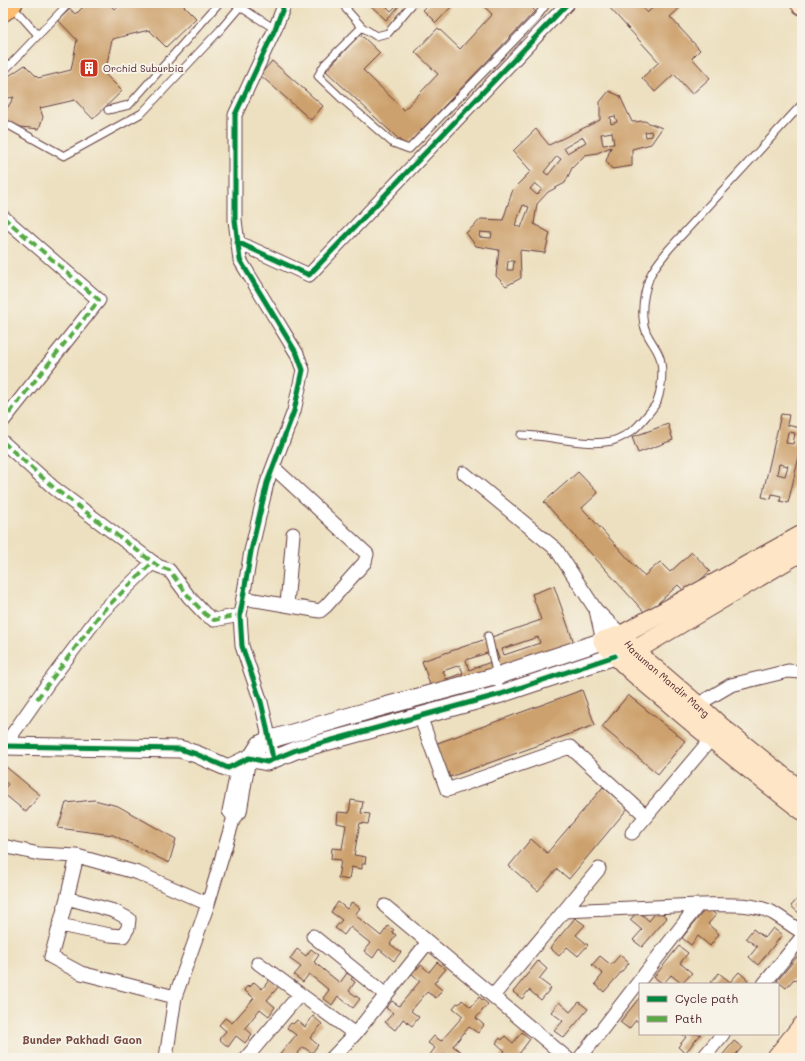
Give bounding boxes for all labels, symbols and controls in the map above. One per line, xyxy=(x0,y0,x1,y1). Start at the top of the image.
building icon: Orchid Suburbia xyxy=(78,57,100,79)
place label: Orchid Suburbia xyxy=(103,61,184,75)
street label: Hanuman Mandir Marg xyxy=(621,637,713,720)
legend xyxy=(639,983,779,1035)
text: Cycle path xyxy=(675,990,738,1006)
text: Path xyxy=(675,1010,702,1026)
district label: Bunder Pakhadi Gaon xyxy=(22,1032,142,1047)

